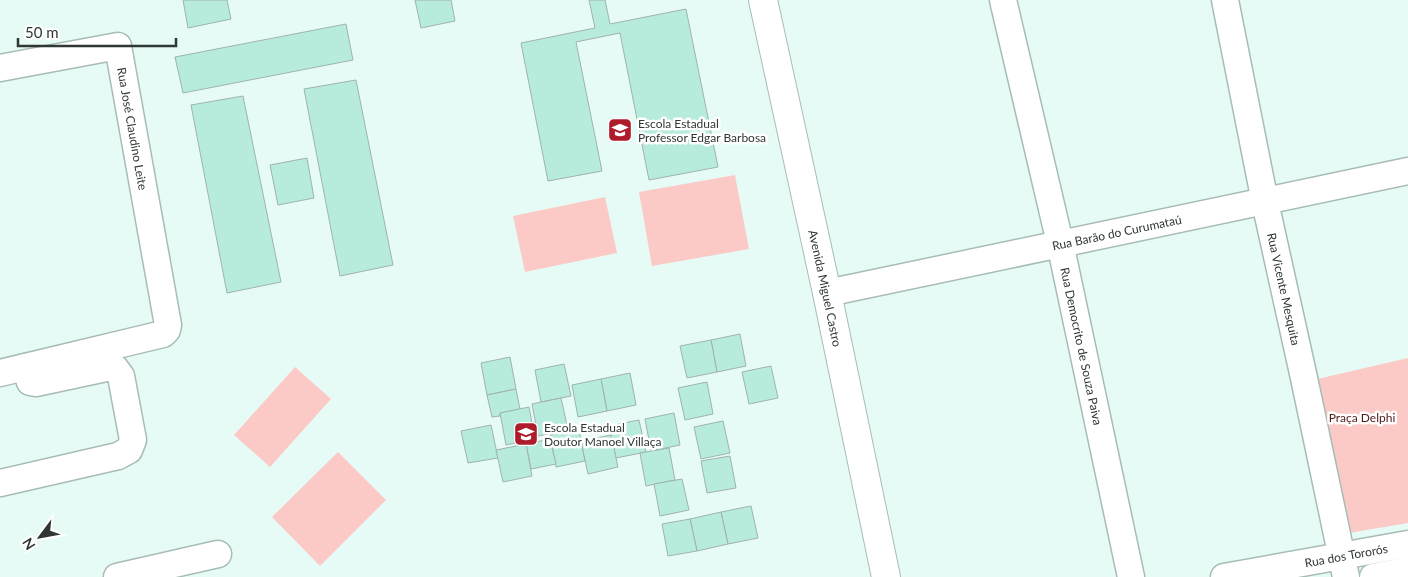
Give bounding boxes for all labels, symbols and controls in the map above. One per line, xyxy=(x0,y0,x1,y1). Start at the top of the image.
scale bar xyxy=(18,15,175,47)
text: 50 m xyxy=(25,23,59,41)
street label: Rua José Claudino Leite xyxy=(114,66,151,191)
place label: Escola Estadual Professor Edgar Barbosa xyxy=(638,116,766,145)
school or university icon: Escola Estadual Professor Edgar Barbosa xyxy=(607,117,633,143)
street label: Rua Barão do Curumataú xyxy=(1051,211,1183,253)
street label: Avenida Miguel Castro xyxy=(806,228,845,348)
street label: Rua Vicente Mesquita xyxy=(1265,231,1304,347)
street label: Rua Democrito de Souza Paiva xyxy=(1058,266,1106,426)
park label: Praça Delphi xyxy=(1329,410,1395,425)
place label: Escola Estadual Doutor Manoel Villaça xyxy=(544,420,661,449)
school or university icon: Escola Estadual Doutor Manoel Villaça xyxy=(513,421,539,447)
north arrow xyxy=(15,512,65,562)
text: N xyxy=(18,535,39,553)
street label: Rua dos Tororós xyxy=(1303,540,1389,570)

